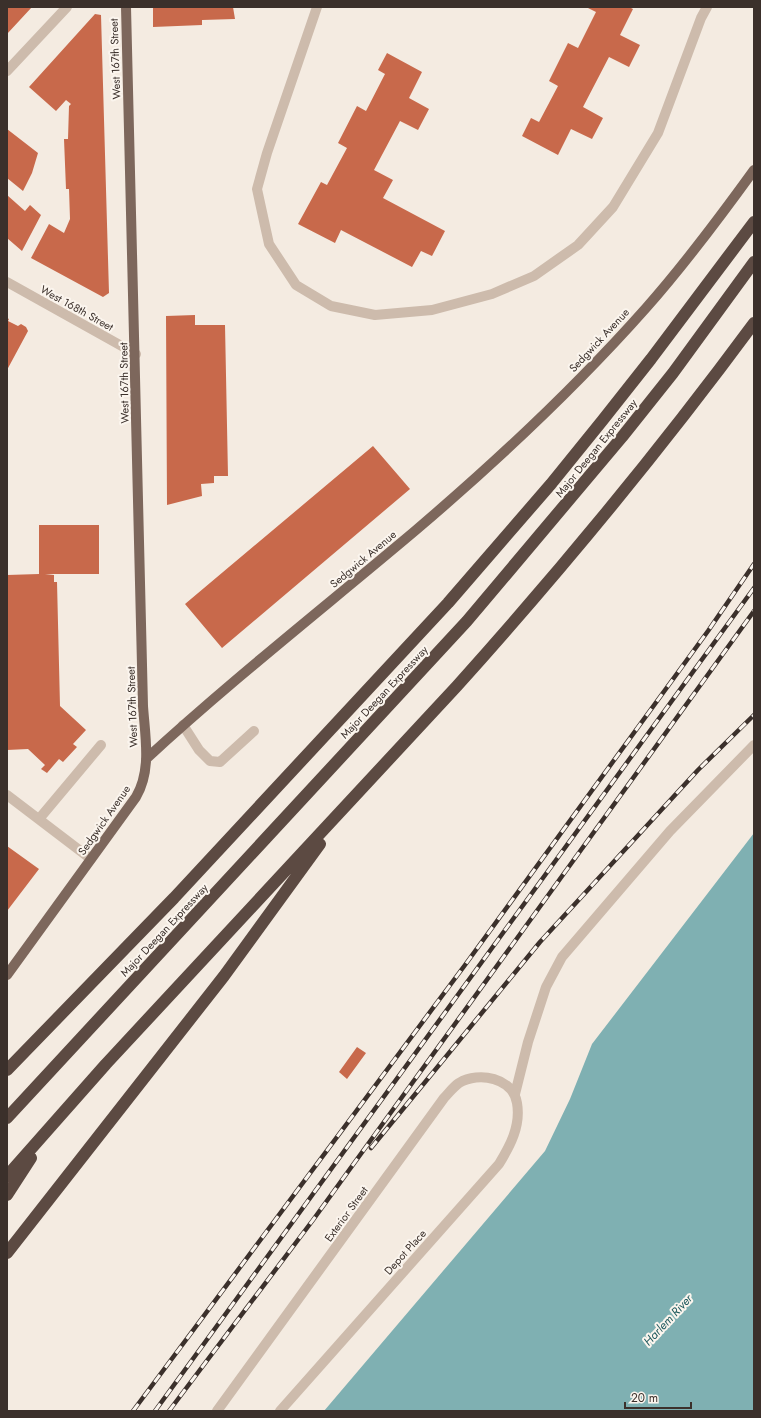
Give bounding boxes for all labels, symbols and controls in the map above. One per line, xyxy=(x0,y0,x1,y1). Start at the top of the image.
street label: West 167th Street xyxy=(106,18,124,100)
street label: West 168th Street xyxy=(38,281,117,335)
street label: Sedgwick Avenue xyxy=(565,304,633,376)
street label: West 167th Street xyxy=(115,342,133,424)
street label: Major Deegan Expressway xyxy=(551,395,641,500)
street label: Sedgwick Avenue xyxy=(326,526,400,592)
street label: Major Deegan Expressway xyxy=(337,642,432,742)
street label: West 167th Street xyxy=(123,666,141,748)
street label: Sedgwick Avenue xyxy=(74,781,134,858)
street label: Major Deegan Expressway xyxy=(117,880,212,980)
street label: Exterior Street xyxy=(320,1183,372,1245)
street label: Depot Place xyxy=(380,1226,430,1278)
water label: Harlem River xyxy=(639,1289,697,1350)
scale bar xyxy=(625,1384,691,1410)
text: 20 m xyxy=(631,1389,658,1407)

